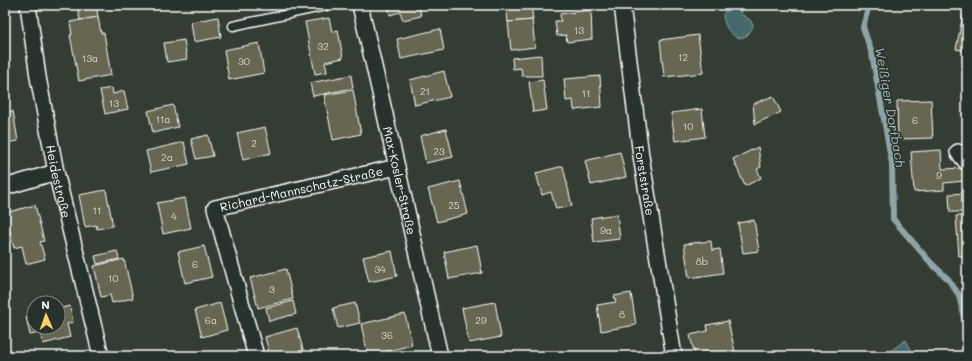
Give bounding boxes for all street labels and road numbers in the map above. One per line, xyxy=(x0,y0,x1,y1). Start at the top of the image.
street label: Max-Kosler-Straße xyxy=(380,125,420,236)
street label: Heidestraße xyxy=(43,143,75,219)
street label: Forststraße xyxy=(632,145,659,217)
street label: Richard-Mannschatz-Straße xyxy=(218,162,384,215)

